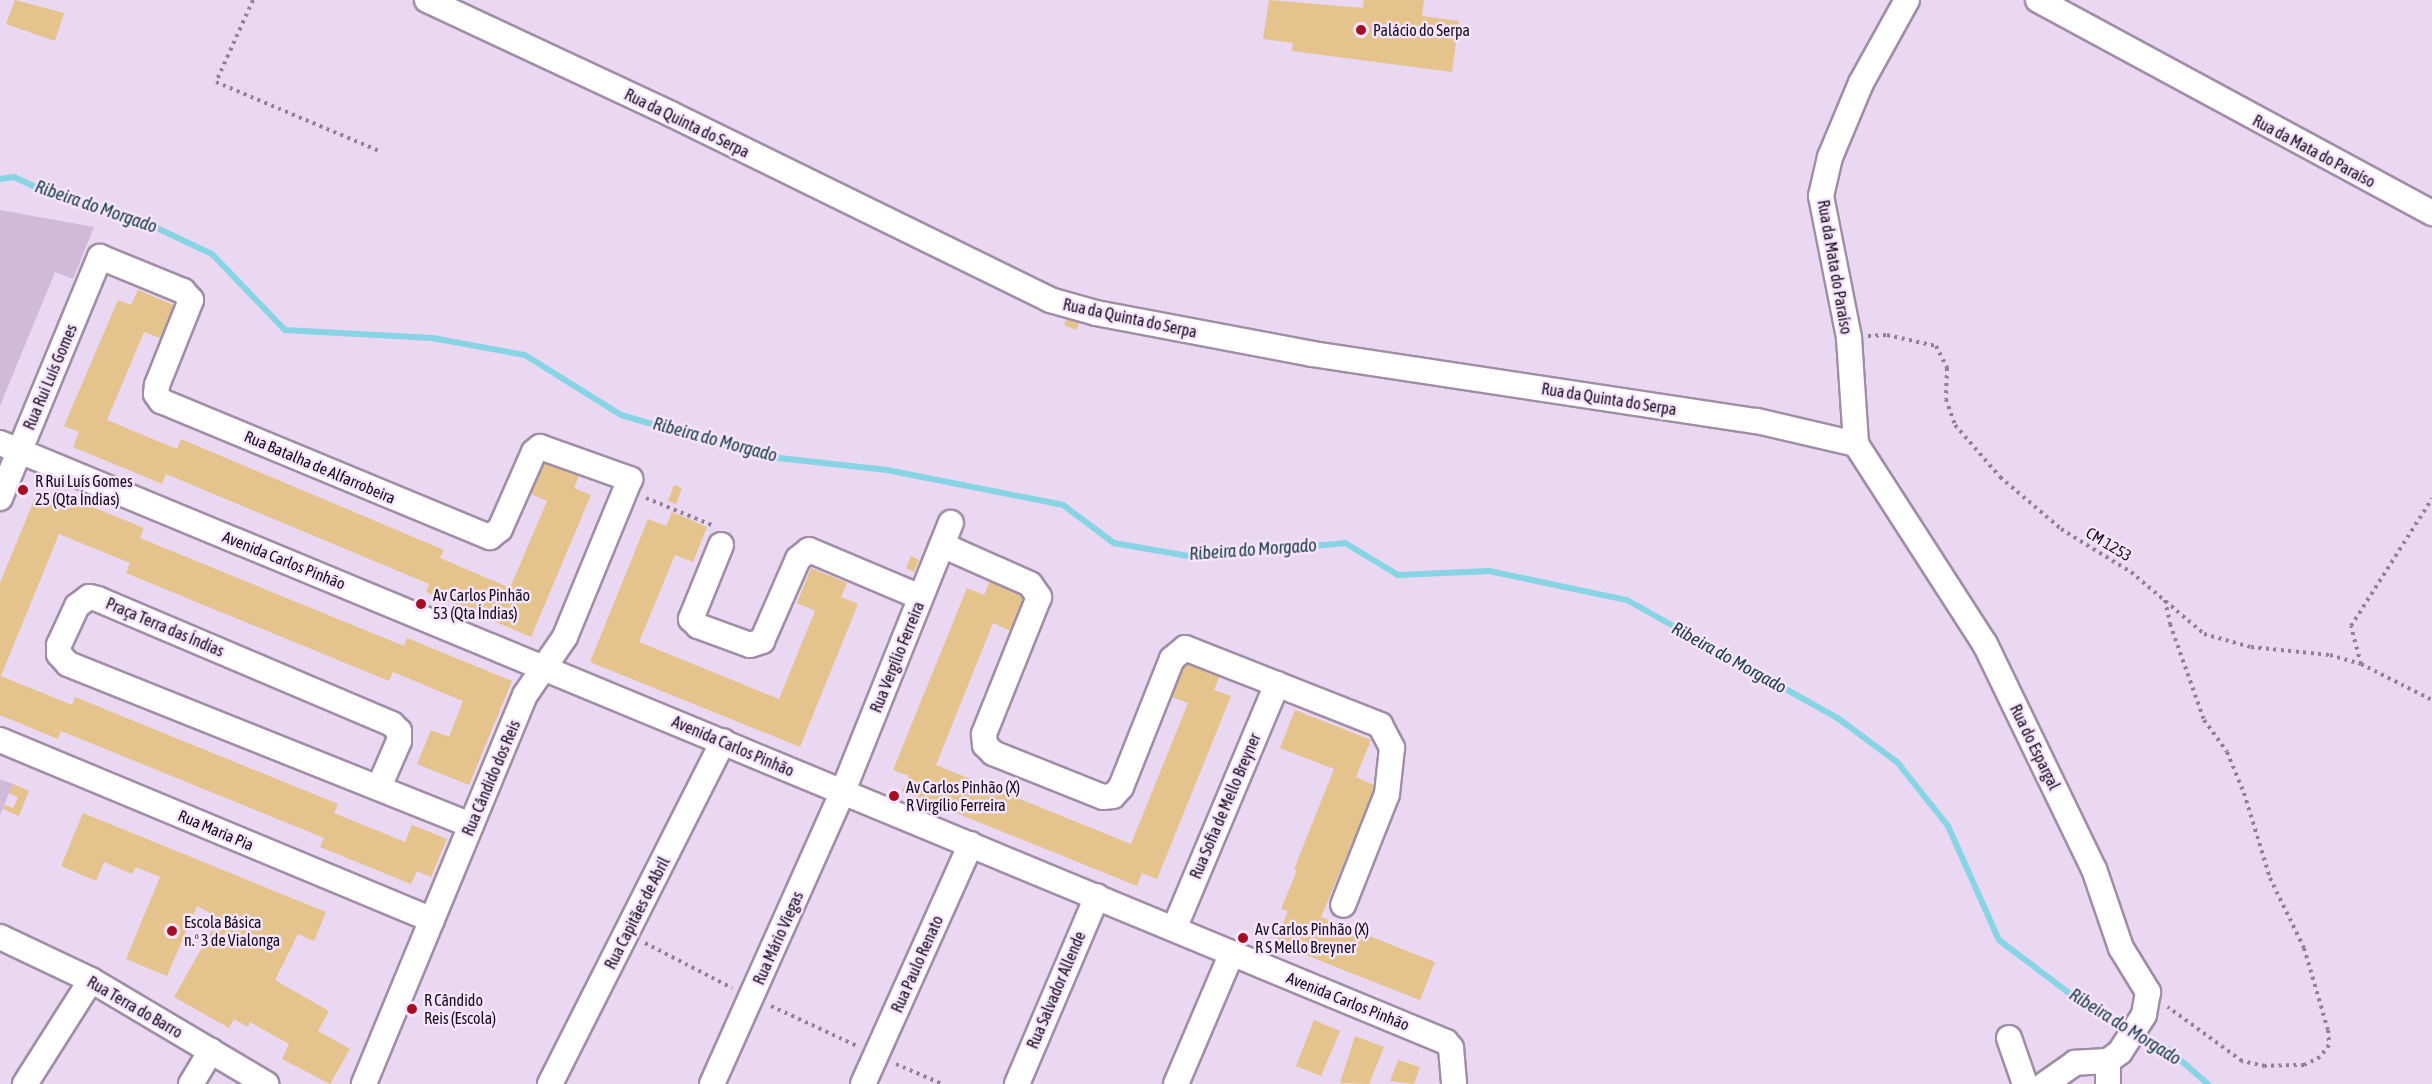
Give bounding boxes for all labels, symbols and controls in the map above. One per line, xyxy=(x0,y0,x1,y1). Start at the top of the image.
place label: Palácio do Serpa xyxy=(1373,20,1470,40)
marker: Palácio do Serpa xyxy=(1354,23,1368,37)
street label: Rua da Quinta do Serpa xyxy=(622,84,752,162)
street label: Rua da Mata do Paraíso xyxy=(2249,111,2379,191)
water label: Ribeira do Morgado xyxy=(32,176,160,238)
street label: Rua da Mata do Paraíso xyxy=(1814,198,1856,336)
street label: Rua da Quinta do Serpa xyxy=(1061,294,1199,342)
street label: Rua Rui Luís Gomes xyxy=(19,321,81,433)
street label: Rua da Quinta do Serpa xyxy=(1540,379,1678,419)
water label: Ribeira do Morgado xyxy=(650,413,780,467)
street label: Rua Batalha de Alfarrobeira xyxy=(242,426,398,508)
place label: R Rui Luís Gomes 25 (Qta Índias) xyxy=(35,471,133,509)
marker: R Rui Luís Gomes 25 (Qta Índias) xyxy=(16,483,30,497)
street label: CM 1253 xyxy=(2083,523,2135,565)
street label: Avenida Carlos Pinhão xyxy=(220,527,348,593)
water label: Ribeira do Morgado xyxy=(1188,535,1318,565)
place label: Av Carlos Pinhão 53 (Qta Índias) xyxy=(433,585,530,623)
street label: Praça Terra das Índias xyxy=(103,593,227,661)
marker: Av Carlos Pinhão 53 (Qta Índias) xyxy=(414,597,428,611)
street label: Rua Vergílio Ferreira xyxy=(866,599,928,715)
water label: Ribeira do Morgado xyxy=(1668,618,1790,698)
street label: Rua do Espargal xyxy=(2006,701,2064,793)
street label: Avenida Carlos Pinhão xyxy=(669,712,797,780)
street label: Rua Cândido dos Reis xyxy=(458,717,524,839)
street label: Rua Sofia de Mello Breyner xyxy=(1186,730,1264,882)
place label: Av Carlos Pinhão (X) R Virgílio Ferreira xyxy=(906,777,1020,815)
marker: Av Carlos Pinhão (X) R Virgílio Ferreira xyxy=(887,789,901,803)
street label: Rua Maria Pia xyxy=(175,805,257,855)
street label: Rua Capitães de Abril xyxy=(600,854,674,972)
street label: Rua Mário Viegas xyxy=(749,888,807,988)
place label: Escola Básica n.º 3 de Vialonga xyxy=(184,912,280,950)
street label: Rua Paulo Renato xyxy=(887,912,947,1016)
place label: Av Carlos Pinhão (X) R S Mello Breyner xyxy=(1255,919,1369,957)
marker: Escola Básica n.º 3 de Vialonga xyxy=(165,924,179,938)
street label: Rua Salvador Allende xyxy=(1023,928,1089,1052)
marker: Av Carlos Pinhão (X) R S Mello Breyner xyxy=(1236,931,1250,945)
street label: Avenida Carlos Pinhão xyxy=(1284,968,1412,1034)
street label: Rua Terra do Barro xyxy=(84,972,186,1042)
water label: Ribeira do Morgado xyxy=(2065,984,2185,1070)
place label: R Cândido Reis (Escola) xyxy=(424,990,496,1028)
marker: R Cândido Reis (Escola) xyxy=(405,1002,419,1016)

